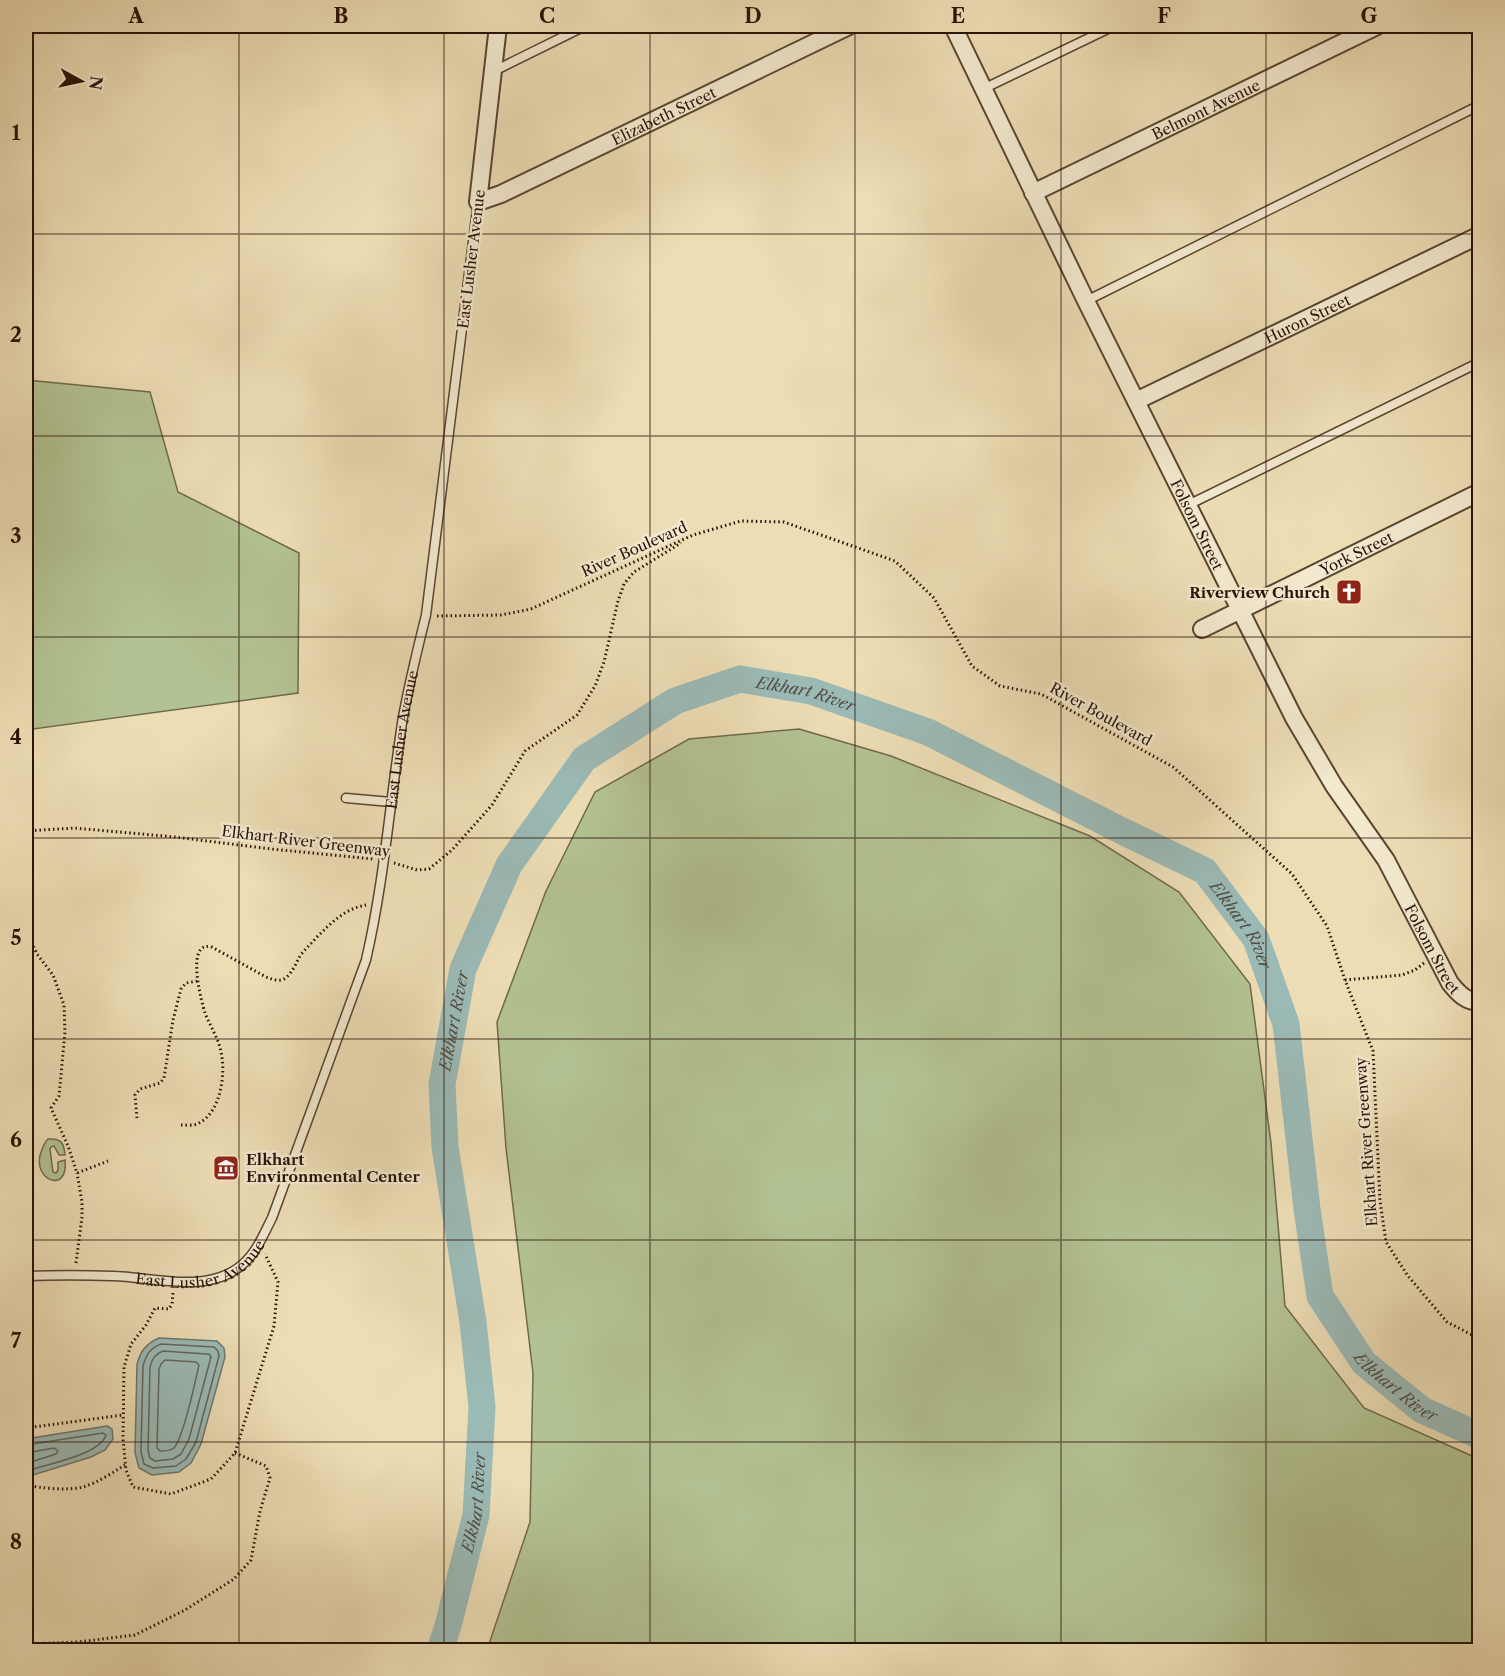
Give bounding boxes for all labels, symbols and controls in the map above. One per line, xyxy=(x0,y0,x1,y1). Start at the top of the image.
text: A xyxy=(127,4,144,28)
text: B xyxy=(334,4,349,28)
text: C xyxy=(539,4,555,28)
text: D xyxy=(744,4,762,28)
text: E xyxy=(951,4,965,28)
text: F xyxy=(1157,4,1171,28)
text: G xyxy=(1361,4,1378,28)
north arrow xyxy=(51,51,111,111)
text: N xyxy=(85,75,107,91)
street label: Belmont Avenue xyxy=(1149,75,1263,143)
street label: Elizabeth Street xyxy=(608,82,720,149)
text: 1 xyxy=(12,121,21,145)
street label: East Lusher Avenue xyxy=(453,188,489,330)
street label: Huron Street xyxy=(1261,289,1354,347)
text: 2 xyxy=(10,323,22,347)
street label: Folsom Street xyxy=(1167,476,1228,573)
street label: River Boulevard xyxy=(578,517,690,581)
text: 3 xyxy=(10,524,22,548)
street label: York Street xyxy=(1316,527,1397,579)
church icon: Riverview Church xyxy=(1334,577,1364,607)
place label: Riverview Church xyxy=(1189,583,1331,602)
street label: East Lusher Avenue xyxy=(381,668,422,810)
water label: Elkhart River xyxy=(753,672,859,716)
street label: River Boulevard xyxy=(1047,678,1155,750)
text: 4 xyxy=(10,725,22,749)
street label: Elkhart River Greenway xyxy=(221,821,392,861)
water label: Elkhart River xyxy=(1205,875,1276,973)
street label: Folsom Street xyxy=(1401,901,1465,998)
text: 5 xyxy=(10,926,22,950)
water label: Elkhart River xyxy=(434,968,473,1074)
street label: Elkhart River Greenway xyxy=(1351,1056,1381,1227)
text: 6 xyxy=(10,1128,22,1152)
place label: Elkhart Environmental Center xyxy=(246,1150,420,1186)
museum icon: Elkhart Environmental Center xyxy=(211,1153,241,1183)
street label: East Lusher Avenue xyxy=(135,1237,268,1292)
text: 7 xyxy=(11,1329,22,1353)
water label: Elkhart River xyxy=(1349,1347,1442,1426)
water label: Elkhart River xyxy=(456,1450,490,1557)
text: 8 xyxy=(10,1530,22,1554)

